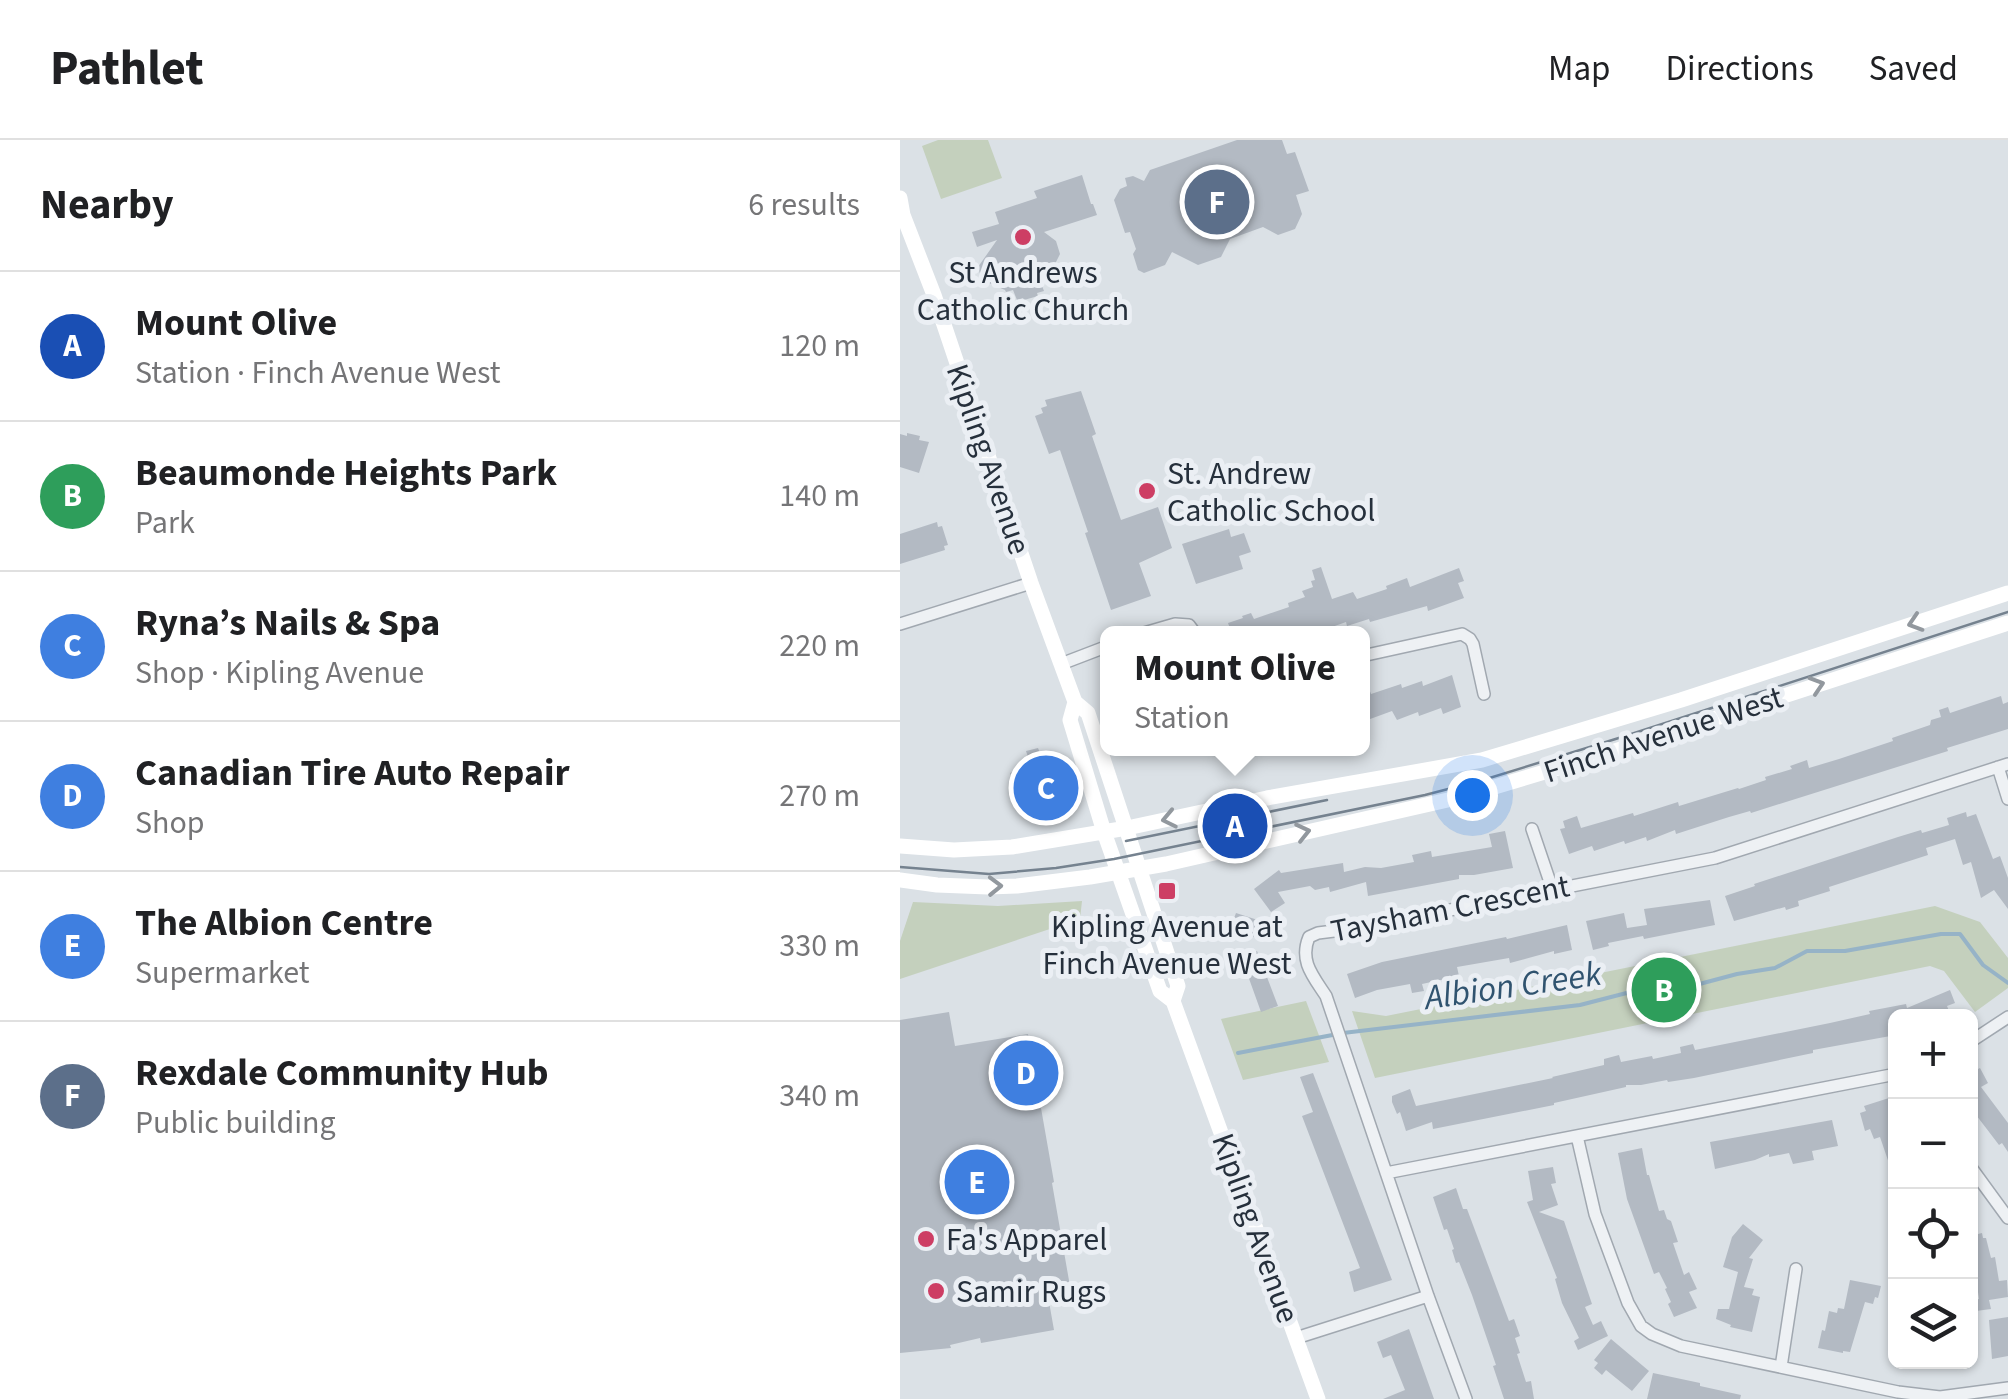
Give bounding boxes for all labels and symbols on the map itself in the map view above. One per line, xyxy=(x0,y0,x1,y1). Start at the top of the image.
pin: F xyxy=(1184,164,1250,240)
marker: St Andrews Catholic Church xyxy=(1012,226,1034,248)
place label: St Andrews Catholic Church xyxy=(917,250,1129,333)
street label: Kipling Avenue xyxy=(934,358,1042,561)
place label: St. Andrew Catholic School xyxy=(1167,451,1376,534)
marker: St. Andrew Catholic School xyxy=(1136,480,1158,502)
one-way arrow xyxy=(1908,612,1925,632)
street label: Finch Avenue West xyxy=(1538,675,1789,795)
one-way arrow xyxy=(1808,677,1825,697)
pin: C xyxy=(1014,750,1078,826)
your location xyxy=(1447,770,1498,821)
pin: A xyxy=(1202,788,1268,864)
one-way arrow xyxy=(1161,807,1178,828)
one-way arrow xyxy=(1294,823,1311,844)
street label: Taysham Crescent xyxy=(1327,863,1574,955)
one-way arrow xyxy=(988,875,1004,897)
marker: Kipling Avenue at Finch Avenue West xyxy=(1156,880,1178,902)
place label: Kipling Avenue at Finch Avenue West xyxy=(1042,904,1292,987)
water label: Albion Creek xyxy=(1419,949,1606,1023)
pin: B xyxy=(1632,952,1696,1028)
pin: D xyxy=(994,1036,1058,1110)
street label: Kipling Avenue xyxy=(1199,1127,1311,1330)
pin: E xyxy=(944,1144,1010,1220)
place label: Fa's Apparel xyxy=(946,1217,1107,1263)
marker: Fa's Apparel xyxy=(915,1228,937,1250)
place label: Samir Rugs xyxy=(956,1269,1106,1315)
marker: Samir Rugs xyxy=(925,1280,947,1302)

